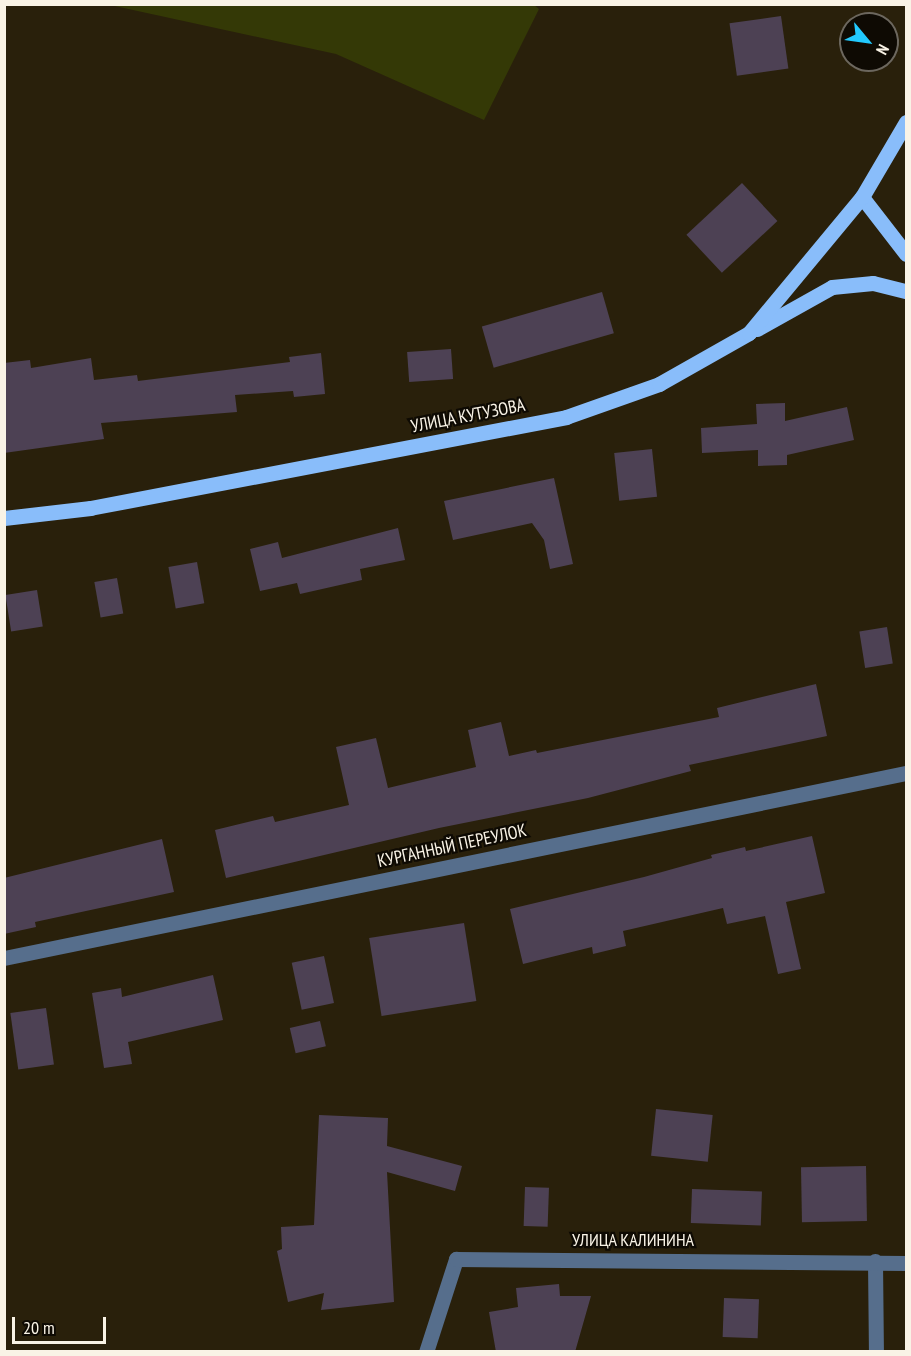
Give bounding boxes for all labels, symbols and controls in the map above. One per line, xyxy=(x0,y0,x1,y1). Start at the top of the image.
north arrow xyxy=(839,12,899,72)
text: N xyxy=(872,41,894,58)
street label: УЛИЦА КУТУЗОВА xyxy=(409,394,527,438)
street label: КУРГАННЫЙ ПЕРЕУЛОК xyxy=(376,820,528,872)
street label: УЛИЦА КАЛИНИНА xyxy=(572,1229,694,1251)
scale bar xyxy=(15,1305,110,1343)
text: 20 m xyxy=(23,1316,55,1339)

